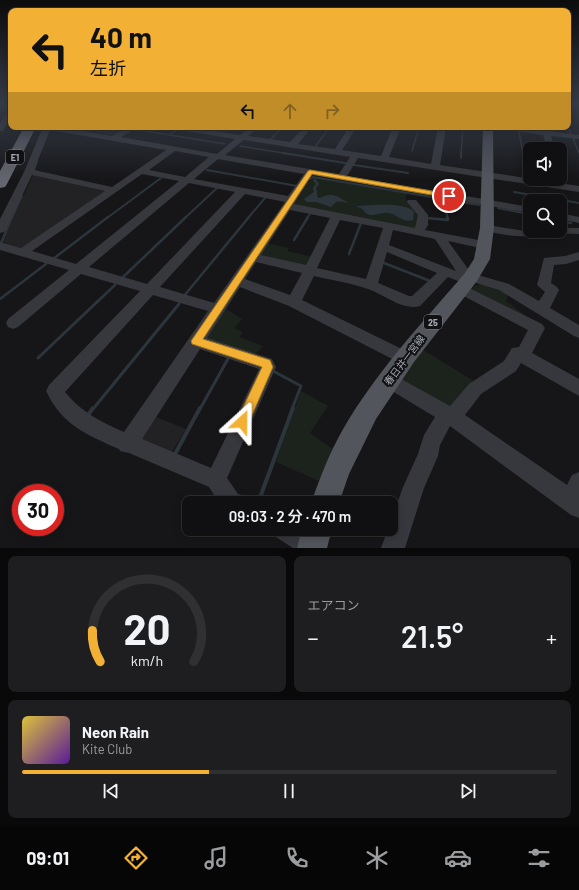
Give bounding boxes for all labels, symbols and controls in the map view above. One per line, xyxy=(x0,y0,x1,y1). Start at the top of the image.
text: 40 m xyxy=(90,20,152,54)
icon: left xyxy=(24,24,76,76)
text: 左折 xyxy=(90,57,126,79)
icon: left xyxy=(237,100,259,122)
icon: ahead xyxy=(279,100,301,122)
icon: right xyxy=(321,100,343,122)
map controls xyxy=(523,142,567,238)
button: sound xyxy=(523,142,567,186)
road number: E1 xyxy=(6,150,24,164)
pin xyxy=(432,179,466,213)
icon: arrive xyxy=(438,185,460,207)
button: search xyxy=(523,194,567,238)
road number: 25 xyxy=(424,315,442,329)
street label: 春日井一宮線 xyxy=(381,332,427,388)
position arrow xyxy=(221,401,263,443)
speed limit sign: 30 xyxy=(12,484,64,536)
text: 09:03 · 2 分 · 470 m xyxy=(229,507,351,525)
text: エアコン xyxy=(308,597,360,613)
text: 20 xyxy=(123,603,170,653)
text: 21.5° xyxy=(401,618,463,654)
text: − xyxy=(308,624,319,650)
text: + xyxy=(546,624,557,650)
text: km/h xyxy=(131,652,163,669)
text: Neon Rain xyxy=(82,723,149,741)
text: Kite Club xyxy=(82,741,132,757)
icon: previous xyxy=(100,780,122,802)
icon: pause xyxy=(278,780,300,802)
icon: next xyxy=(457,780,479,802)
icon: directions xyxy=(122,844,150,872)
icon: music xyxy=(202,844,230,872)
icon: phone xyxy=(283,844,311,872)
icon: climate xyxy=(363,844,391,872)
icon: car xyxy=(444,844,472,872)
icon: filters xyxy=(525,844,553,872)
text: 09:01 xyxy=(26,847,69,869)

